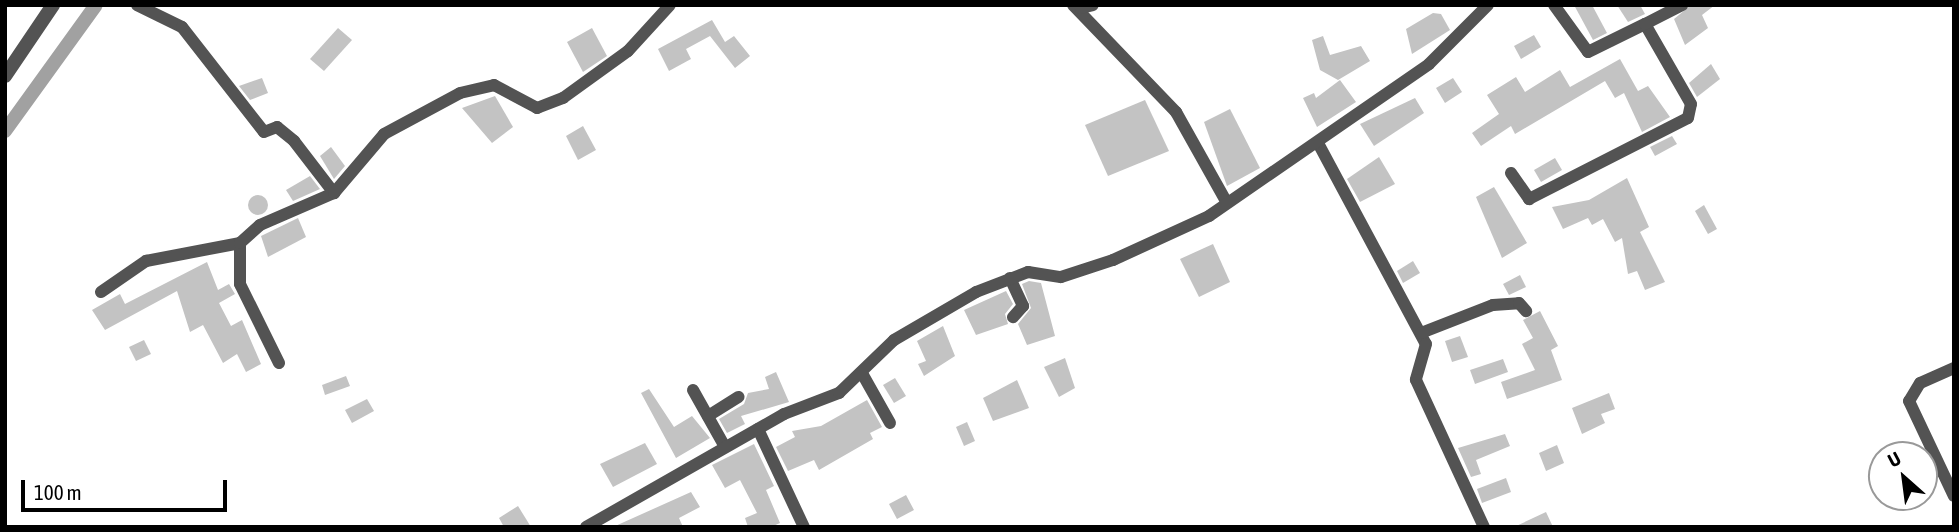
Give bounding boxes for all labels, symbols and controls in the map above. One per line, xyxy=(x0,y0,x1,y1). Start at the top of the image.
north arrow xyxy=(1868,441,1938,511)
text: U xyxy=(1884,447,1904,472)
scale bar xyxy=(24,466,231,510)
text: 100 m xyxy=(34,480,82,504)

